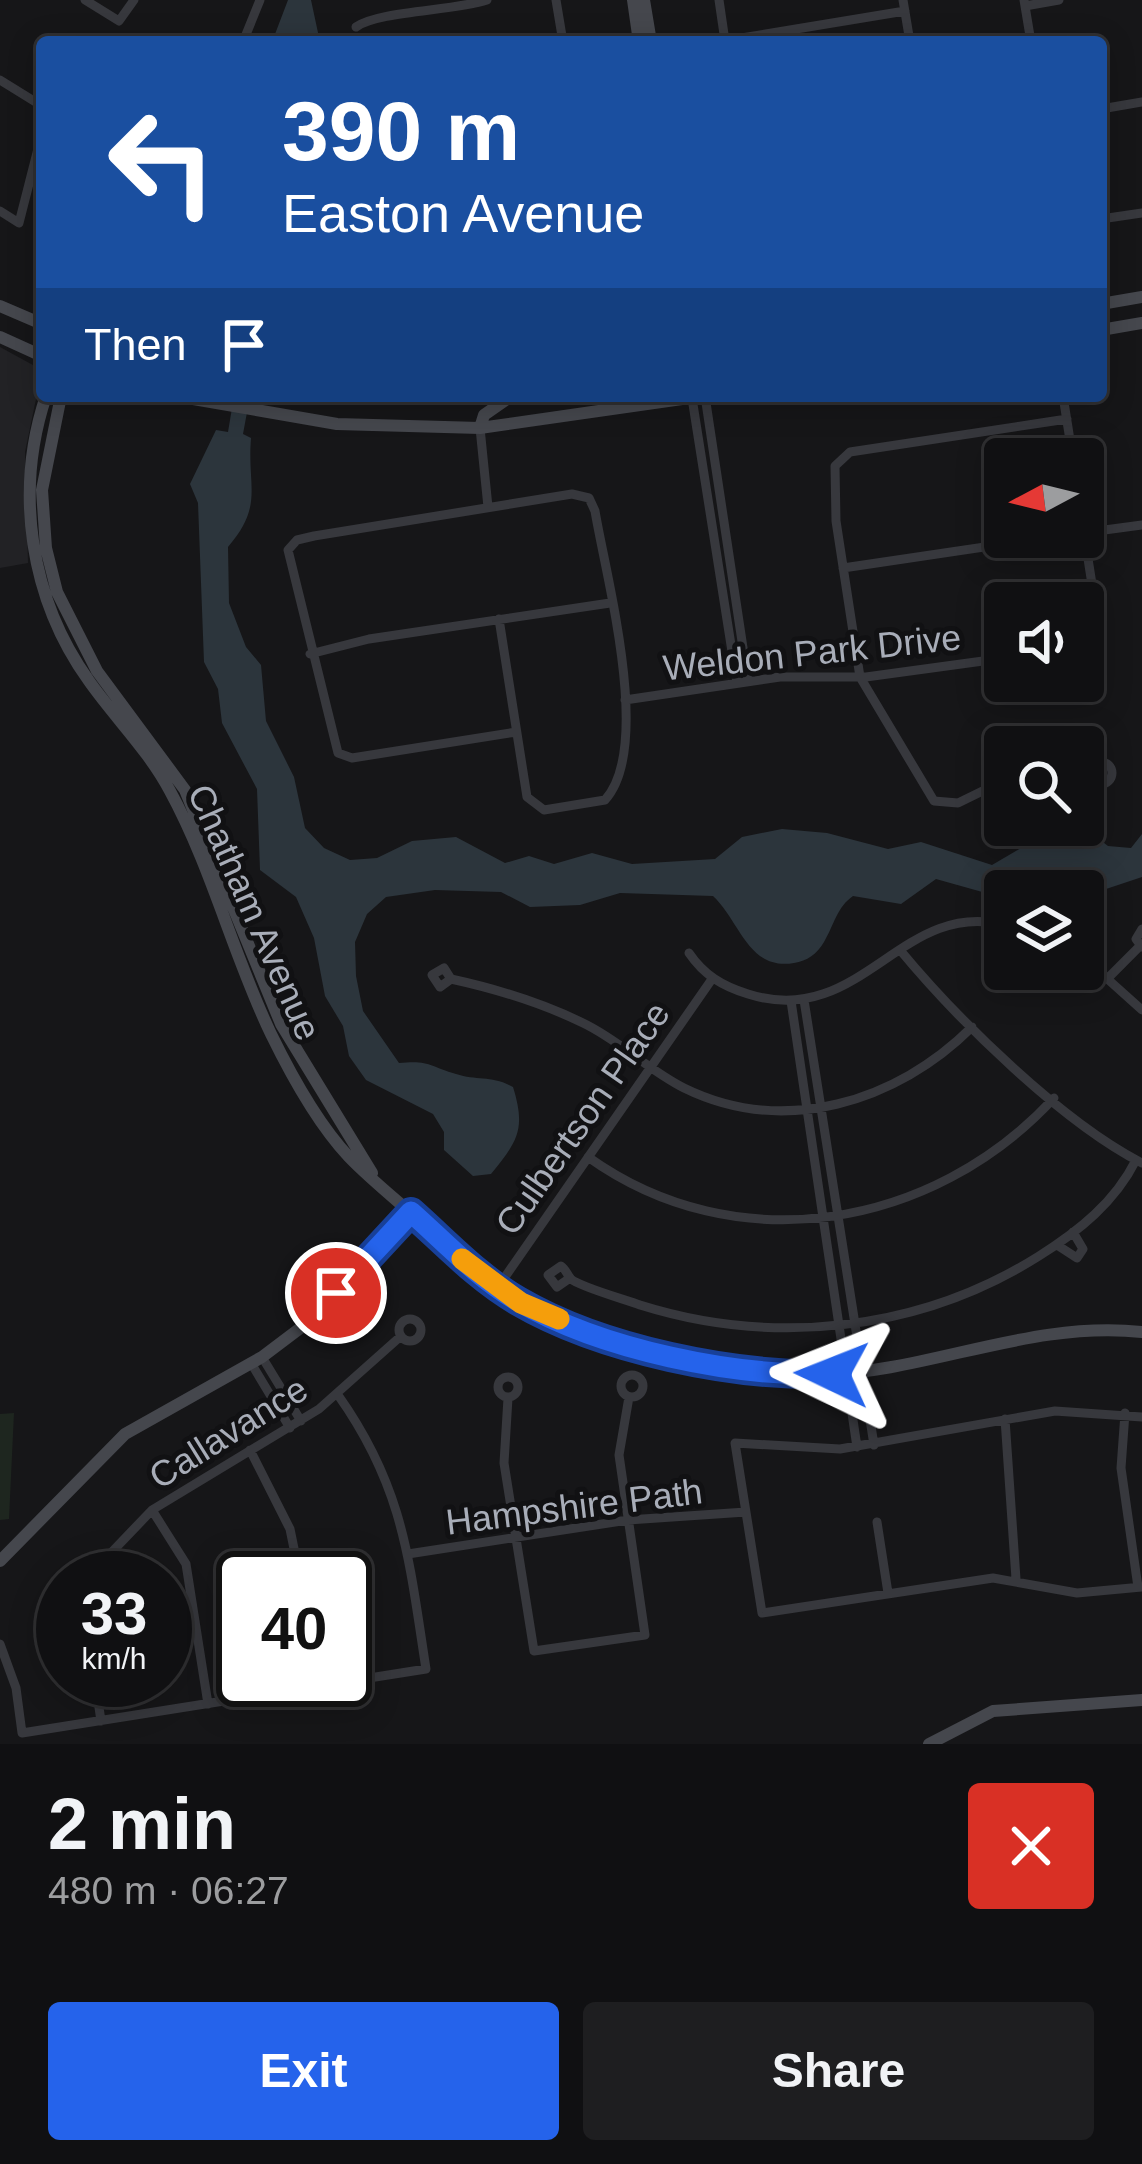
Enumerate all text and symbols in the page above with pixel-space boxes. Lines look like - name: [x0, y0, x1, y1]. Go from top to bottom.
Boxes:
- icon: left: [84, 84, 240, 240]
- text: 390 m: [282, 84, 520, 178]
- text: Easton Avenue: [282, 183, 644, 243]
- icon: arrive: [211, 312, 277, 378]
- text: Then: [84, 319, 187, 370]
- north arrow: [984, 438, 1104, 558]
- map controls: [984, 438, 1104, 990]
- button: sound: [984, 582, 1104, 702]
- street label: Weldon Park Drive: [661, 616, 963, 689]
- button: search: [984, 726, 1104, 846]
- street label: Chatham Avenue: [180, 778, 329, 1046]
- button: layers: [984, 870, 1104, 990]
- street label: Culbertson Place: [487, 994, 678, 1242]
- pin: [285, 1242, 387, 1344]
- icon: arrive: [303, 1260, 369, 1326]
- position arrow: [769, 1311, 895, 1437]
- street label: Callavance: [142, 1368, 315, 1497]
- street label: Hampshire Path: [443, 1470, 705, 1543]
- speed limit sign: 40: [216, 1551, 372, 1707]
- text: 33: [81, 1580, 147, 1647]
- text: km/h: [81, 1642, 147, 1675]
- button: close: [968, 1783, 1094, 1909]
- text: 2 min: [48, 1784, 236, 1864]
- text: 480 m · 06:27: [48, 1869, 289, 1912]
- button: Exit: [48, 2002, 559, 2140]
- button: Share: [583, 2002, 1094, 2140]

